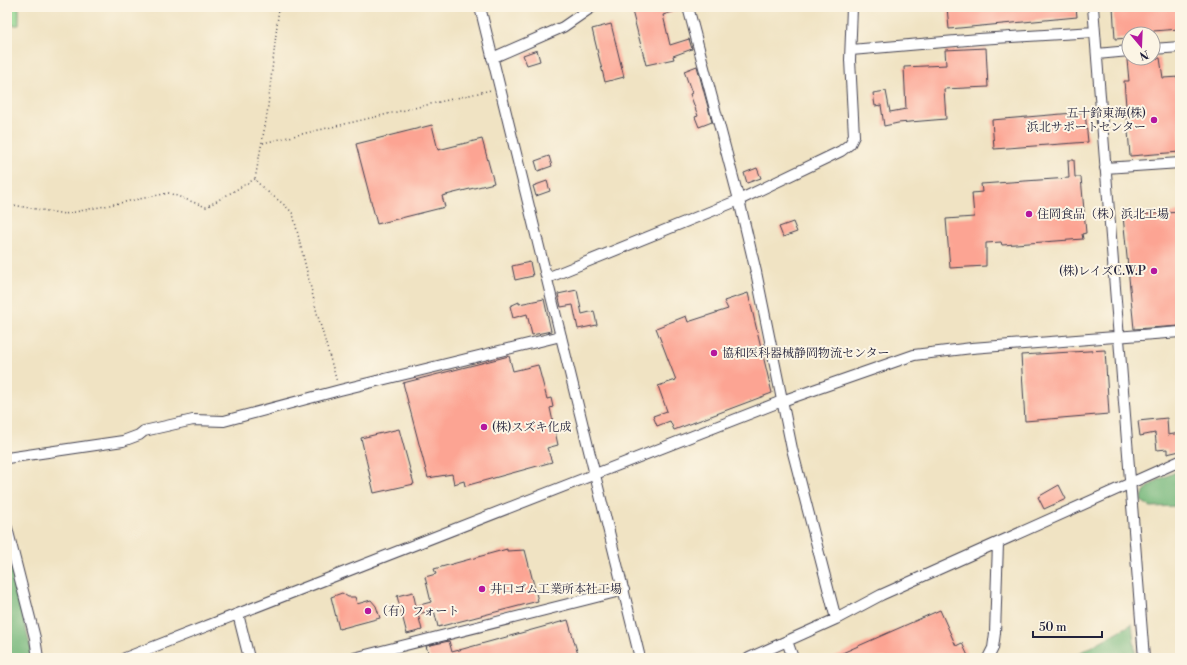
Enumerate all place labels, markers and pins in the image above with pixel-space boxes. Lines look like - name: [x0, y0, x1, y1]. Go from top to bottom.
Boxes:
- place label: 五十鈴東海(株) 浜北サポートセンター: [1027, 106, 1146, 135]
- marker: 五十鈴東海(株) 浜北サポートセンター: [1149, 115, 1159, 125]
- place label: 住岡食品（株）浜北工場: [1037, 207, 1169, 222]
- marker: 住岡食品（株）浜北工場: [1024, 209, 1034, 219]
- place label: (株)レイズC.W.P: [1059, 264, 1146, 279]
- marker: (株)レイズC.W.P: [1149, 266, 1159, 276]
- place label: 協和医科器械静岡物流センター: [722, 346, 890, 361]
- marker: 協和医科器械静岡物流センター: [709, 348, 719, 358]
- place label: (株)スズキ化成: [492, 420, 571, 435]
- marker: (株)スズキ化成: [479, 422, 489, 432]
- place label: 井口ゴム工業所本社工場: [490, 582, 622, 597]
- marker: 井口ゴム工業所本社工場: [477, 584, 487, 594]
- place label: （有）フォート: [376, 604, 459, 619]
- marker: （有）フォート: [363, 606, 373, 616]

